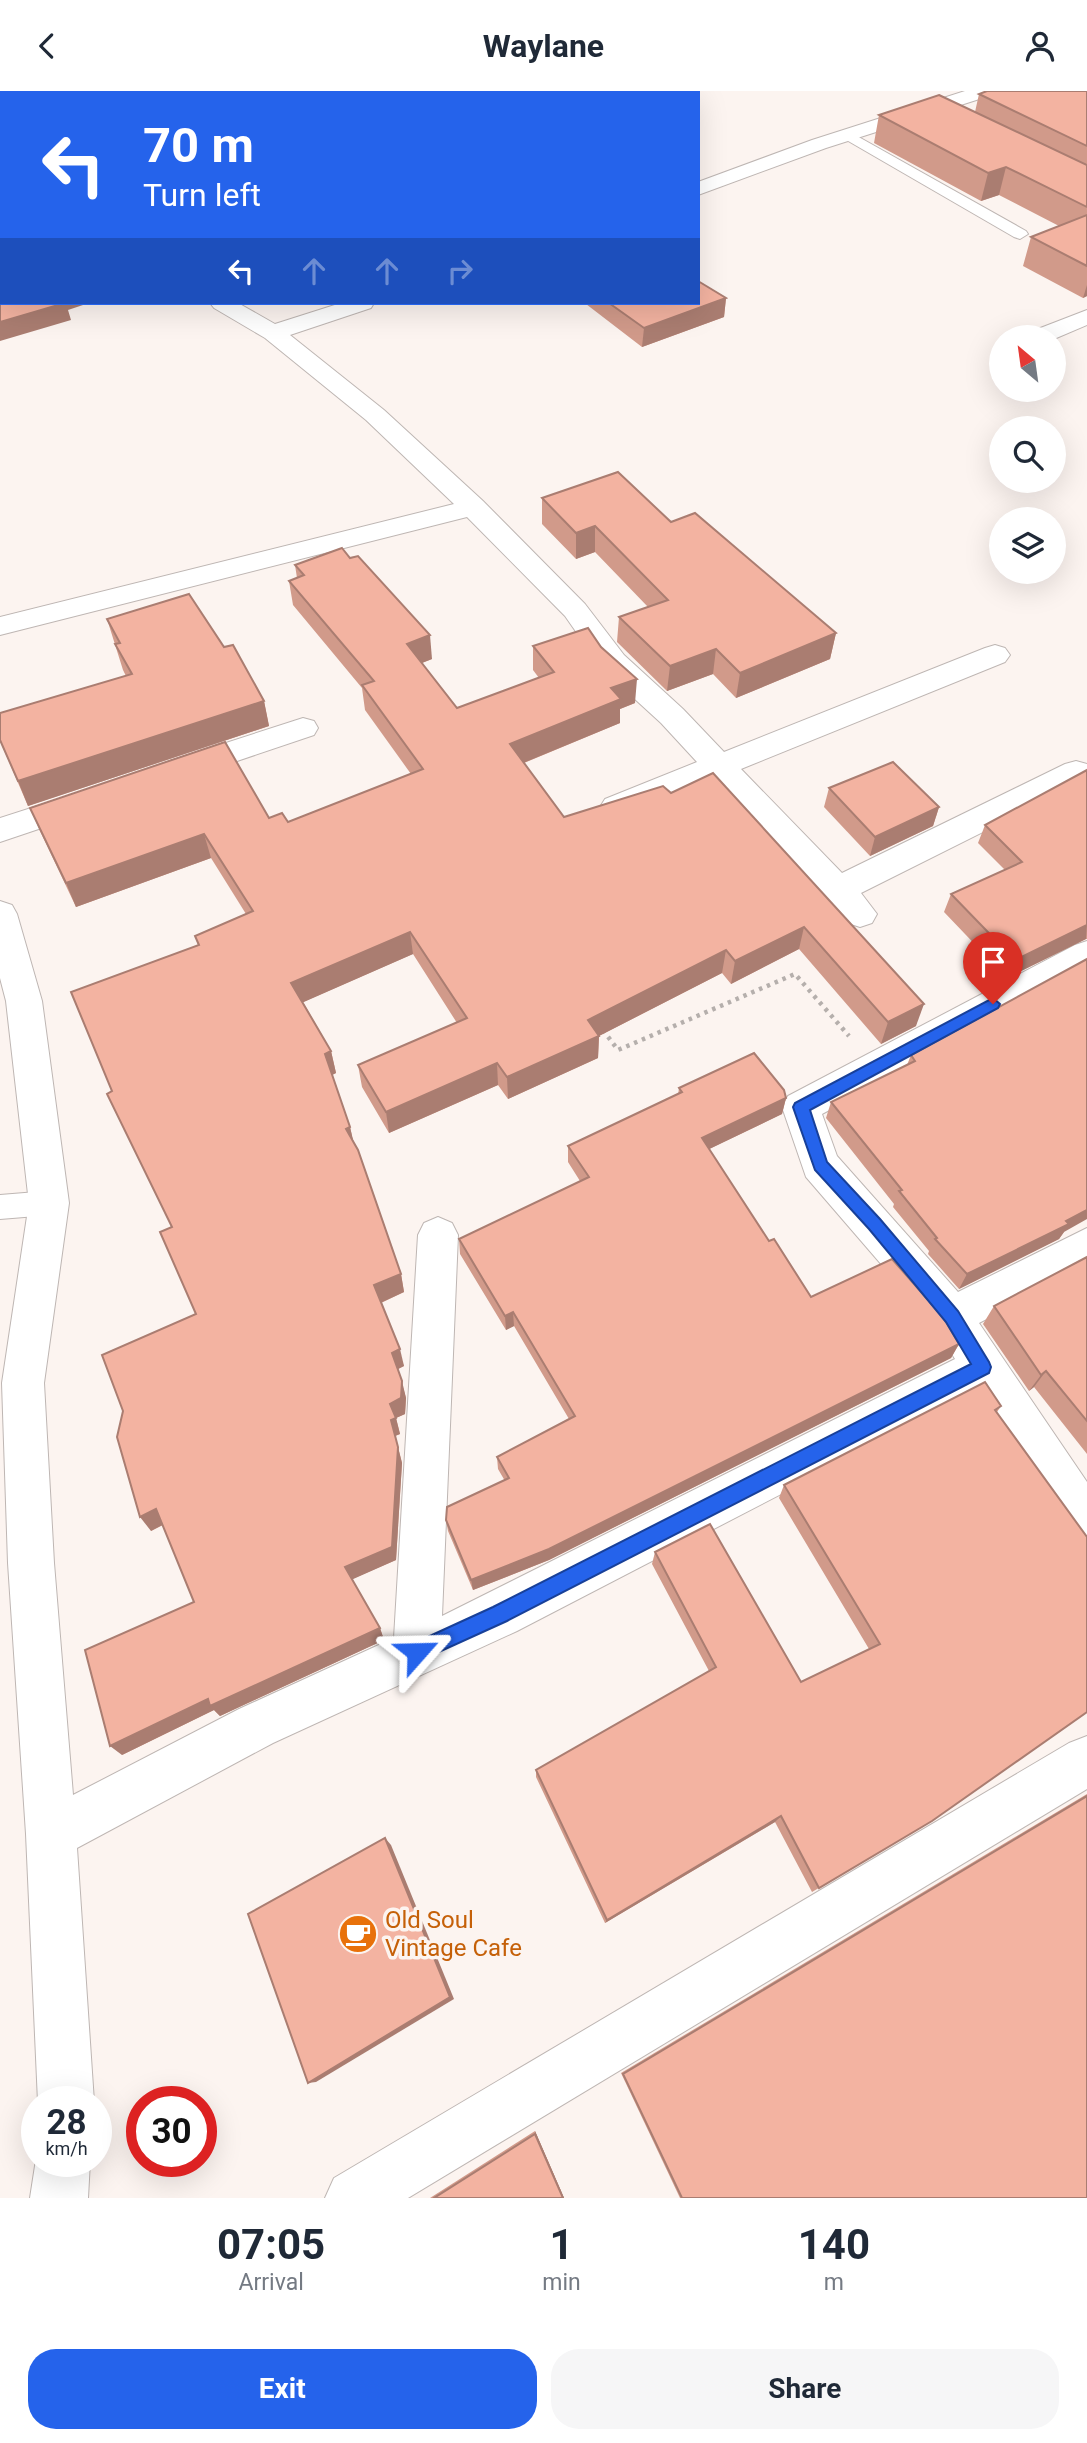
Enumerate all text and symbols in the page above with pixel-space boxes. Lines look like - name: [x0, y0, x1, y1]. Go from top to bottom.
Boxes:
- icon: back: [28, 27, 66, 65]
- text: Waylane: [483, 27, 604, 65]
- icon: person: [1021, 27, 1059, 65]
- text: 70 m: [143, 117, 254, 174]
- icon: left: [28, 119, 119, 210]
- text: Turn left: [143, 176, 261, 214]
- icon: left: [222, 252, 260, 290]
- icon: ahead: [295, 252, 333, 290]
- icon: ahead: [368, 252, 406, 290]
- icon: right: [441, 252, 479, 290]
- north arrow: [989, 325, 1066, 403]
- map controls: [989, 325, 1066, 584]
- button: search: [989, 416, 1066, 493]
- button: layers: [989, 507, 1066, 584]
- pin: [963, 932, 1023, 1004]
- icon: arrive: [974, 943, 1012, 981]
- position arrow: [380, 1615, 454, 1689]
- place label: Old Soul Vintage Cafe: [385, 1906, 522, 1962]
- cafe icon: Old Soul Vintage Cafe: [337, 1913, 379, 1955]
- speed limit sign: 30: [126, 2086, 217, 2177]
- text: 28: [46, 2102, 87, 2143]
- text: km/h: [45, 2138, 88, 2159]
- text: 07:05: [217, 2220, 325, 2269]
- text: 1: [549, 2220, 574, 2269]
- text: 140: [798, 2220, 870, 2269]
- text: Arrival: [238, 2269, 304, 2296]
- text: min: [542, 2269, 581, 2296]
- text: m: [824, 2269, 844, 2296]
- button: Exit: [28, 2349, 537, 2429]
- button: Share: [551, 2349, 1059, 2429]

